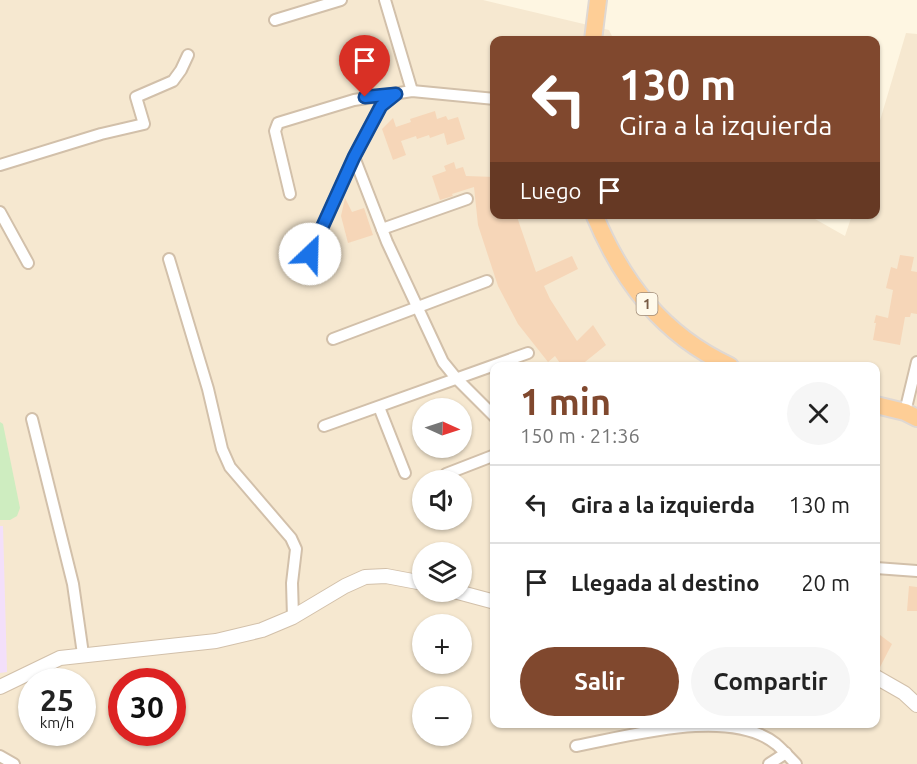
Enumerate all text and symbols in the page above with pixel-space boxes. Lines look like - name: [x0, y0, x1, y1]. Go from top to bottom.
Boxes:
- pin: [339, 35, 390, 97]
- icon: arrive: [348, 44, 381, 77]
- icon: left: [520, 60, 598, 138]
- text: 130 m: [619, 61, 736, 108]
- text: Gira a la izquierda: [619, 110, 832, 140]
- icon: arrive: [593, 174, 626, 207]
- text: Luego: [520, 178, 581, 203]
- position arrow: [278, 222, 342, 286]
- road number: 1: [636, 293, 658, 315]
- text: 1 min: [520, 381, 611, 422]
- button: close: [787, 382, 850, 445]
- north arrow: [412, 398, 472, 458]
- map controls: [412, 398, 472, 746]
- text: 150 m · 21:36: [520, 424, 640, 447]
- button: sound: [412, 470, 472, 530]
- icon: left: [520, 488, 553, 521]
- text: Gira a la izquierda: [571, 492, 755, 517]
- text: 130 m: [789, 492, 850, 517]
- button: layers: [412, 542, 472, 602]
- icon: arrive: [520, 566, 553, 599]
- text: Llegada al destino: [571, 570, 759, 595]
- text: 20 m: [801, 570, 850, 595]
- button: +: [412, 614, 472, 674]
- button: Salir: [520, 647, 679, 716]
- button: Compartir: [691, 647, 850, 716]
- speed limit sign: 30: [108, 668, 186, 746]
- text: 25: [40, 683, 74, 717]
- button: −: [412, 686, 472, 746]
- text: km/h: [40, 714, 74, 731]

